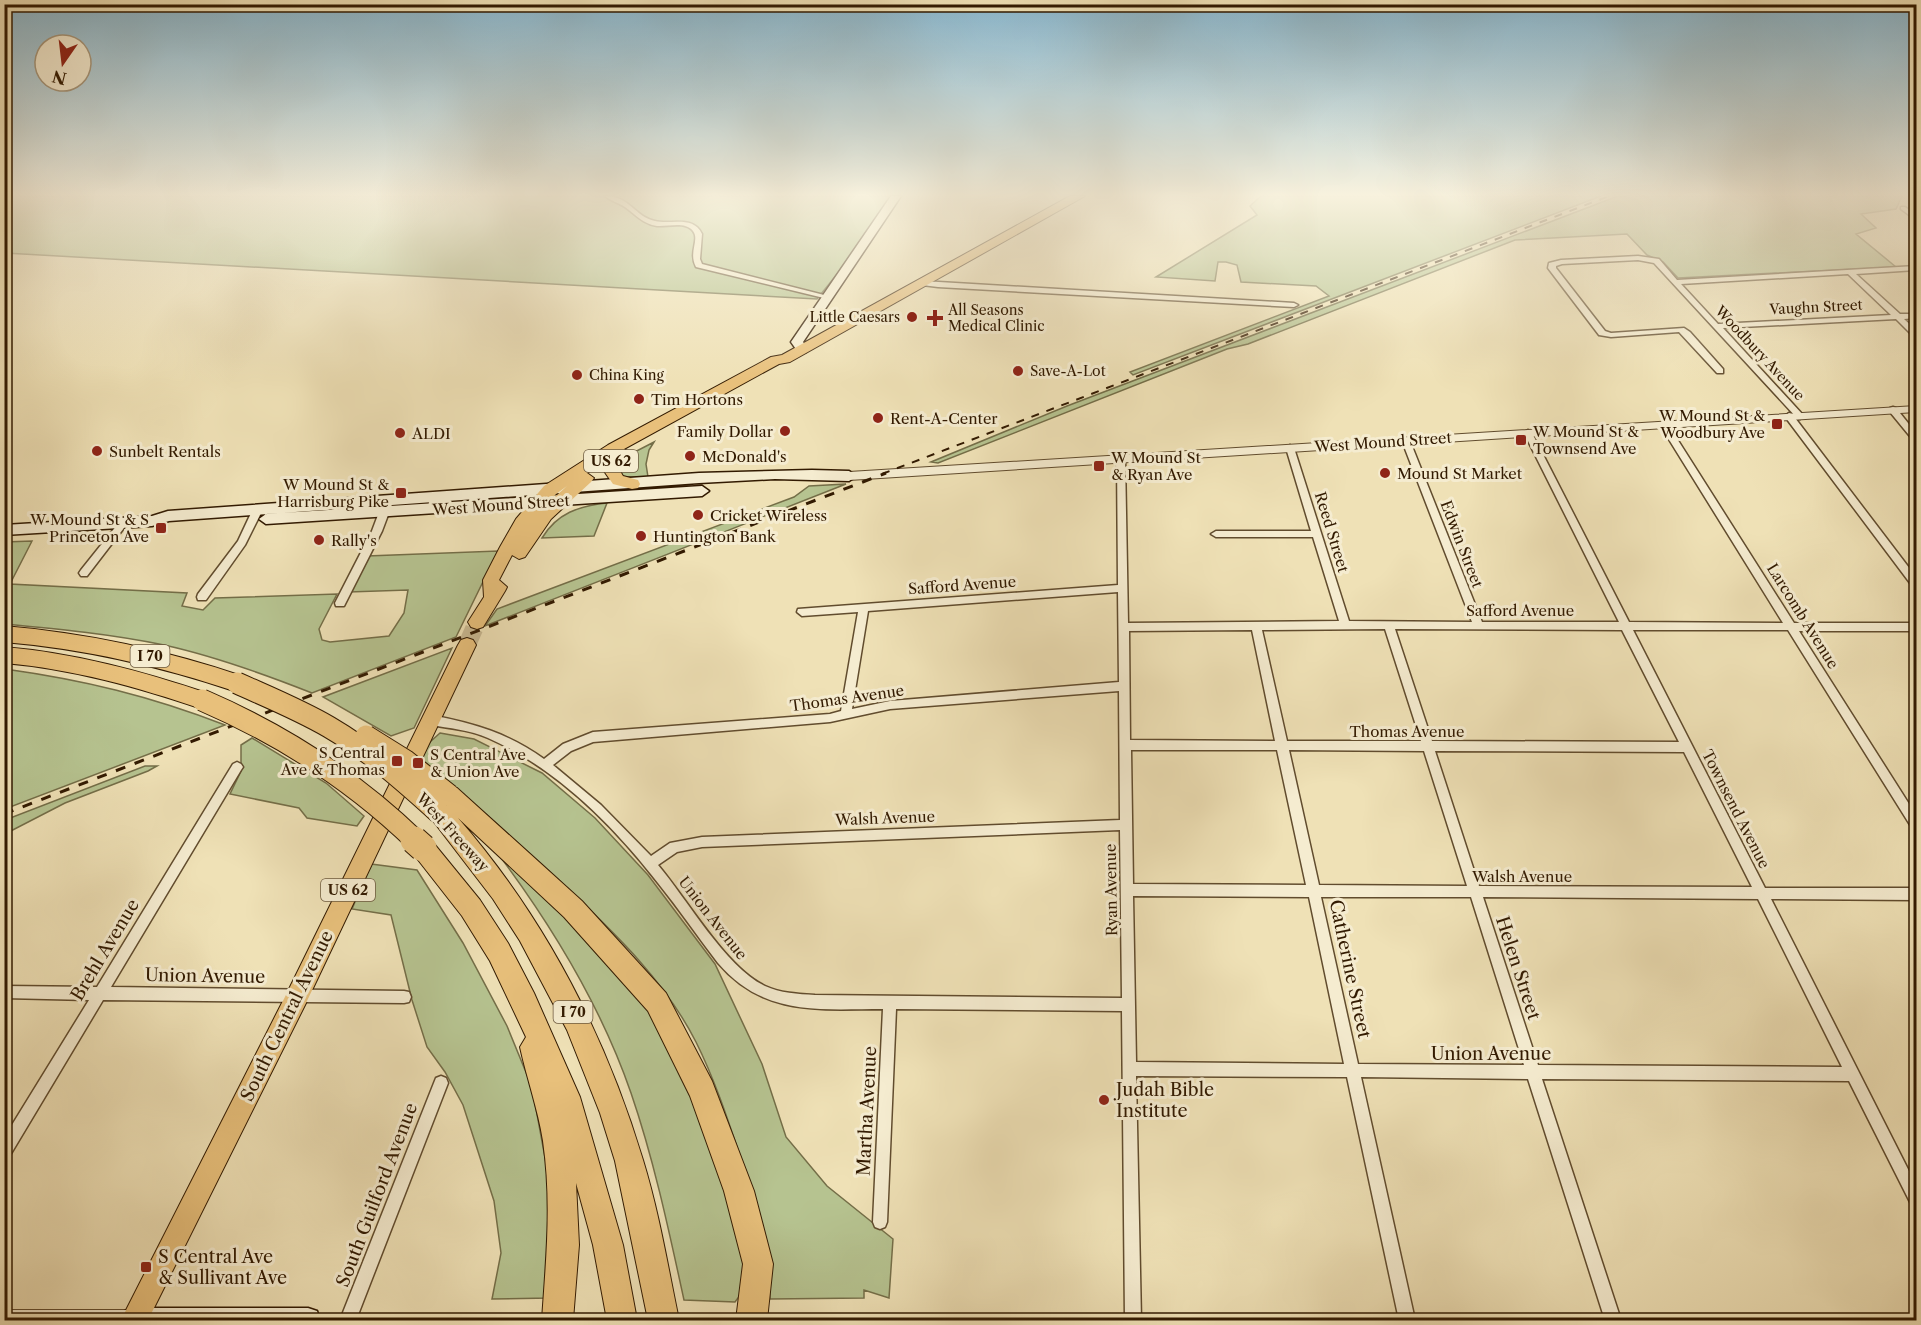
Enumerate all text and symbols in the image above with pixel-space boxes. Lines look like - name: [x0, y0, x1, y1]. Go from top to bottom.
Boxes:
- north arrow: [33, 33, 93, 93]
- text: N: [50, 66, 69, 89]
- street label: Vaughn Street: [1768, 296, 1863, 318]
- place label: All Seasons Medical Clinic: [947, 301, 1045, 335]
- street label: Woodbury Avenue: [1711, 301, 1809, 404]
- place label: Little Caesars: [809, 308, 900, 326]
- marker: All Seasons Medical Clinic: [926, 309, 944, 327]
- marker: Little Caesars: [905, 310, 919, 324]
- place label: Save-A-Lot: [1030, 362, 1106, 380]
- marker: Save-A-Lot: [1011, 364, 1025, 378]
- place label: China King: [589, 366, 664, 384]
- marker: China King: [570, 368, 584, 382]
- place label: Tim Hortons: [651, 390, 743, 409]
- marker: Tim Hortons: [632, 392, 646, 406]
- place label: W Mound St & Woodbury Ave: [1658, 406, 1765, 442]
- place label: Rent-A-Center: [890, 409, 998, 428]
- marker: Rent-A-Center: [871, 411, 885, 425]
- marker: W Mound St & Woodbury Ave: [1770, 417, 1784, 431]
- place label: Family Dollar: [677, 422, 774, 441]
- place label: W Mound St & Townsend Ave: [1532, 422, 1639, 458]
- place label: ALDI: [411, 424, 451, 443]
- marker: Family Dollar: [778, 424, 792, 438]
- marker: ALDI: [393, 426, 407, 440]
- street label: West Mound Street: [1313, 428, 1453, 456]
- marker: W Mound St & Townsend Ave: [1514, 433, 1528, 447]
- place label: Sunbelt Rentals: [109, 442, 221, 461]
- marker: Sunbelt Rentals: [90, 444, 104, 458]
- place label: McDonald's: [702, 447, 787, 466]
- place label: W Mound St & Ryan Ave: [1110, 448, 1202, 484]
- marker: McDonald's: [683, 449, 697, 463]
- road number: US 62: [584, 450, 638, 472]
- marker: W Mound St & Ryan Ave: [1092, 459, 1106, 473]
- place label: Mound St Market: [1397, 464, 1523, 483]
- marker: Mound St Market: [1378, 466, 1392, 480]
- place label: W Mound St & Harrisburg Pike: [277, 475, 389, 511]
- marker: W Mound St & Harrisburg Pike: [394, 486, 408, 500]
- street label: Reed Street: [1311, 489, 1353, 575]
- street label: West Mound Street: [431, 491, 571, 519]
- street label: Edwin Street: [1437, 498, 1488, 591]
- place label: Cricket Wireless: [710, 506, 827, 525]
- marker: Cricket Wireless: [691, 508, 705, 522]
- place label: W Mound St & S Princeton Ave: [29, 510, 149, 546]
- marker: W Mound St & S Princeton Ave: [154, 521, 168, 535]
- place label: Huntington Bank: [653, 527, 777, 546]
- marker: Huntington Bank: [634, 529, 648, 543]
- place label: Rally's: [331, 531, 377, 550]
- marker: Rally's: [312, 533, 326, 547]
- street label: Larcomb Avenue: [1763, 560, 1843, 672]
- street label: Safford Avenue: [907, 572, 1017, 598]
- street label: Safford Avenue: [1466, 601, 1574, 620]
- road number: I 70: [130, 645, 170, 667]
- street label: Thomas Avenue: [789, 681, 905, 715]
- street label: Thomas Avenue: [1350, 722, 1464, 741]
- place label: S Central Ave & Thomas: [280, 743, 386, 779]
- place label: S Central Ave & Union Ave: [430, 745, 526, 781]
- street label: Townsend Avenue: [1698, 747, 1774, 871]
- marker: S Central Ave & Thomas: [390, 754, 404, 768]
- marker: S Central Ave & Union Ave: [411, 756, 425, 770]
- street label: West Freeway: [412, 788, 494, 876]
- street label: Walsh Avenue: [834, 807, 935, 829]
- street label: Ryan Avenue: [1101, 844, 1121, 936]
- street label: Walsh Avenue: [1471, 867, 1572, 886]
- street label: Union Avenue: [675, 873, 751, 963]
- road number: US 62: [321, 879, 375, 901]
- street label: Brehl Avenue: [66, 895, 144, 1005]
- street label: Catherine Street: [1325, 898, 1376, 1041]
- street label: Helen Street: [1491, 913, 1545, 1023]
- street label: South Central Avenue: [236, 927, 338, 1105]
- street label: Union Avenue: [145, 964, 265, 988]
- road number: I 70: [554, 1001, 592, 1023]
- street label: Union Avenue: [1431, 1043, 1551, 1065]
- street label: Martha Avenue: [853, 1045, 881, 1177]
- place label: Judah Bible Institute: [1113, 1079, 1214, 1122]
- marker: Judah Bible Institute: [1097, 1093, 1111, 1107]
- street label: South Guilford Avenue: [332, 1100, 422, 1290]
- place label: S Central Ave & Sullivant Ave: [158, 1246, 287, 1289]
- marker: S Central Ave & Sullivant Ave: [139, 1260, 153, 1274]

